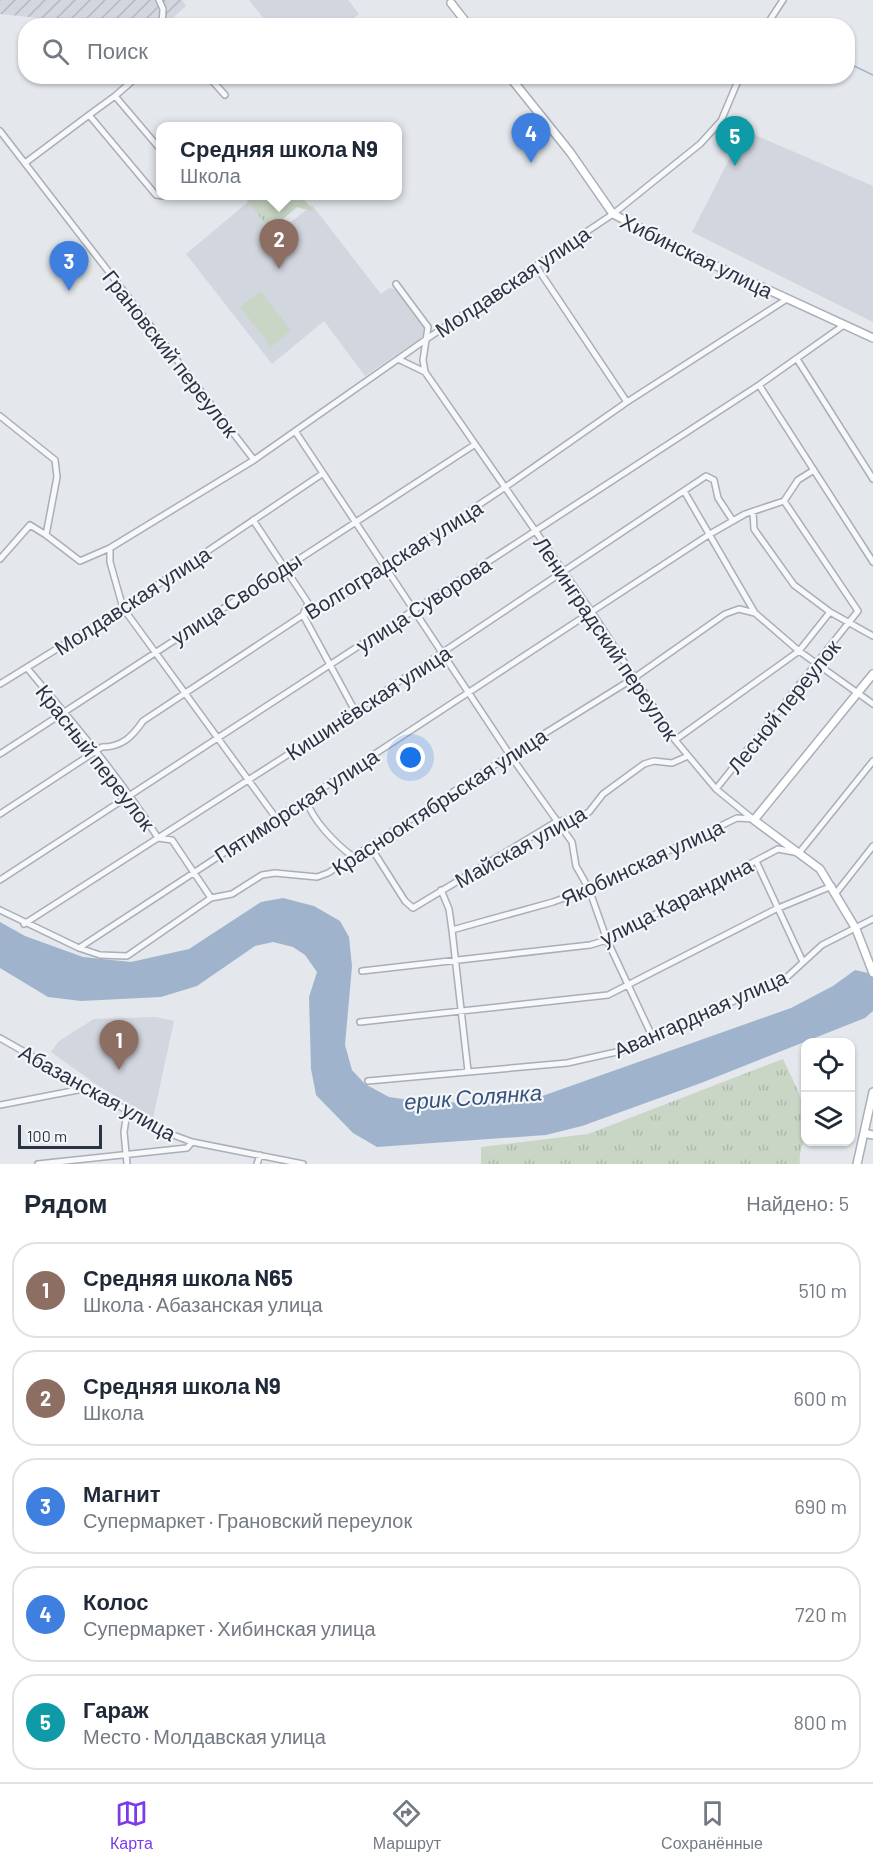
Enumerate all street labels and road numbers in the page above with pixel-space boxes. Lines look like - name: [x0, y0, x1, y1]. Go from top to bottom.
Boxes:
- street label: Хибинская улица: [617, 207, 777, 303]
- street label: Молдавская улица: [430, 220, 594, 342]
- street label: Грановский переулок: [98, 265, 244, 442]
- street label: Волгоградская улица: [300, 494, 487, 624]
- street label: Ленинградский переулок: [529, 531, 685, 745]
- street label: Молдавская улица: [49, 540, 215, 660]
- street label: улица Свободы: [166, 547, 306, 649]
- street label: улица Суворова: [351, 551, 496, 657]
- street label: Лесной переулок: [721, 633, 845, 778]
- street label: Кишинёвская улица: [281, 639, 456, 765]
- street label: Красный переулок: [31, 679, 161, 836]
- street label: Краснооктябрьская улица: [327, 722, 551, 880]
- street label: Пятиморская улица: [209, 742, 383, 867]
- street label: Майская улица: [450, 799, 590, 892]
- street label: Якобинская улица: [557, 813, 728, 911]
- street label: улица Карандина: [595, 852, 757, 950]
- street label: Авангардная улица: [609, 963, 791, 1062]
- street label: Абазанская улица: [15, 1039, 181, 1146]

